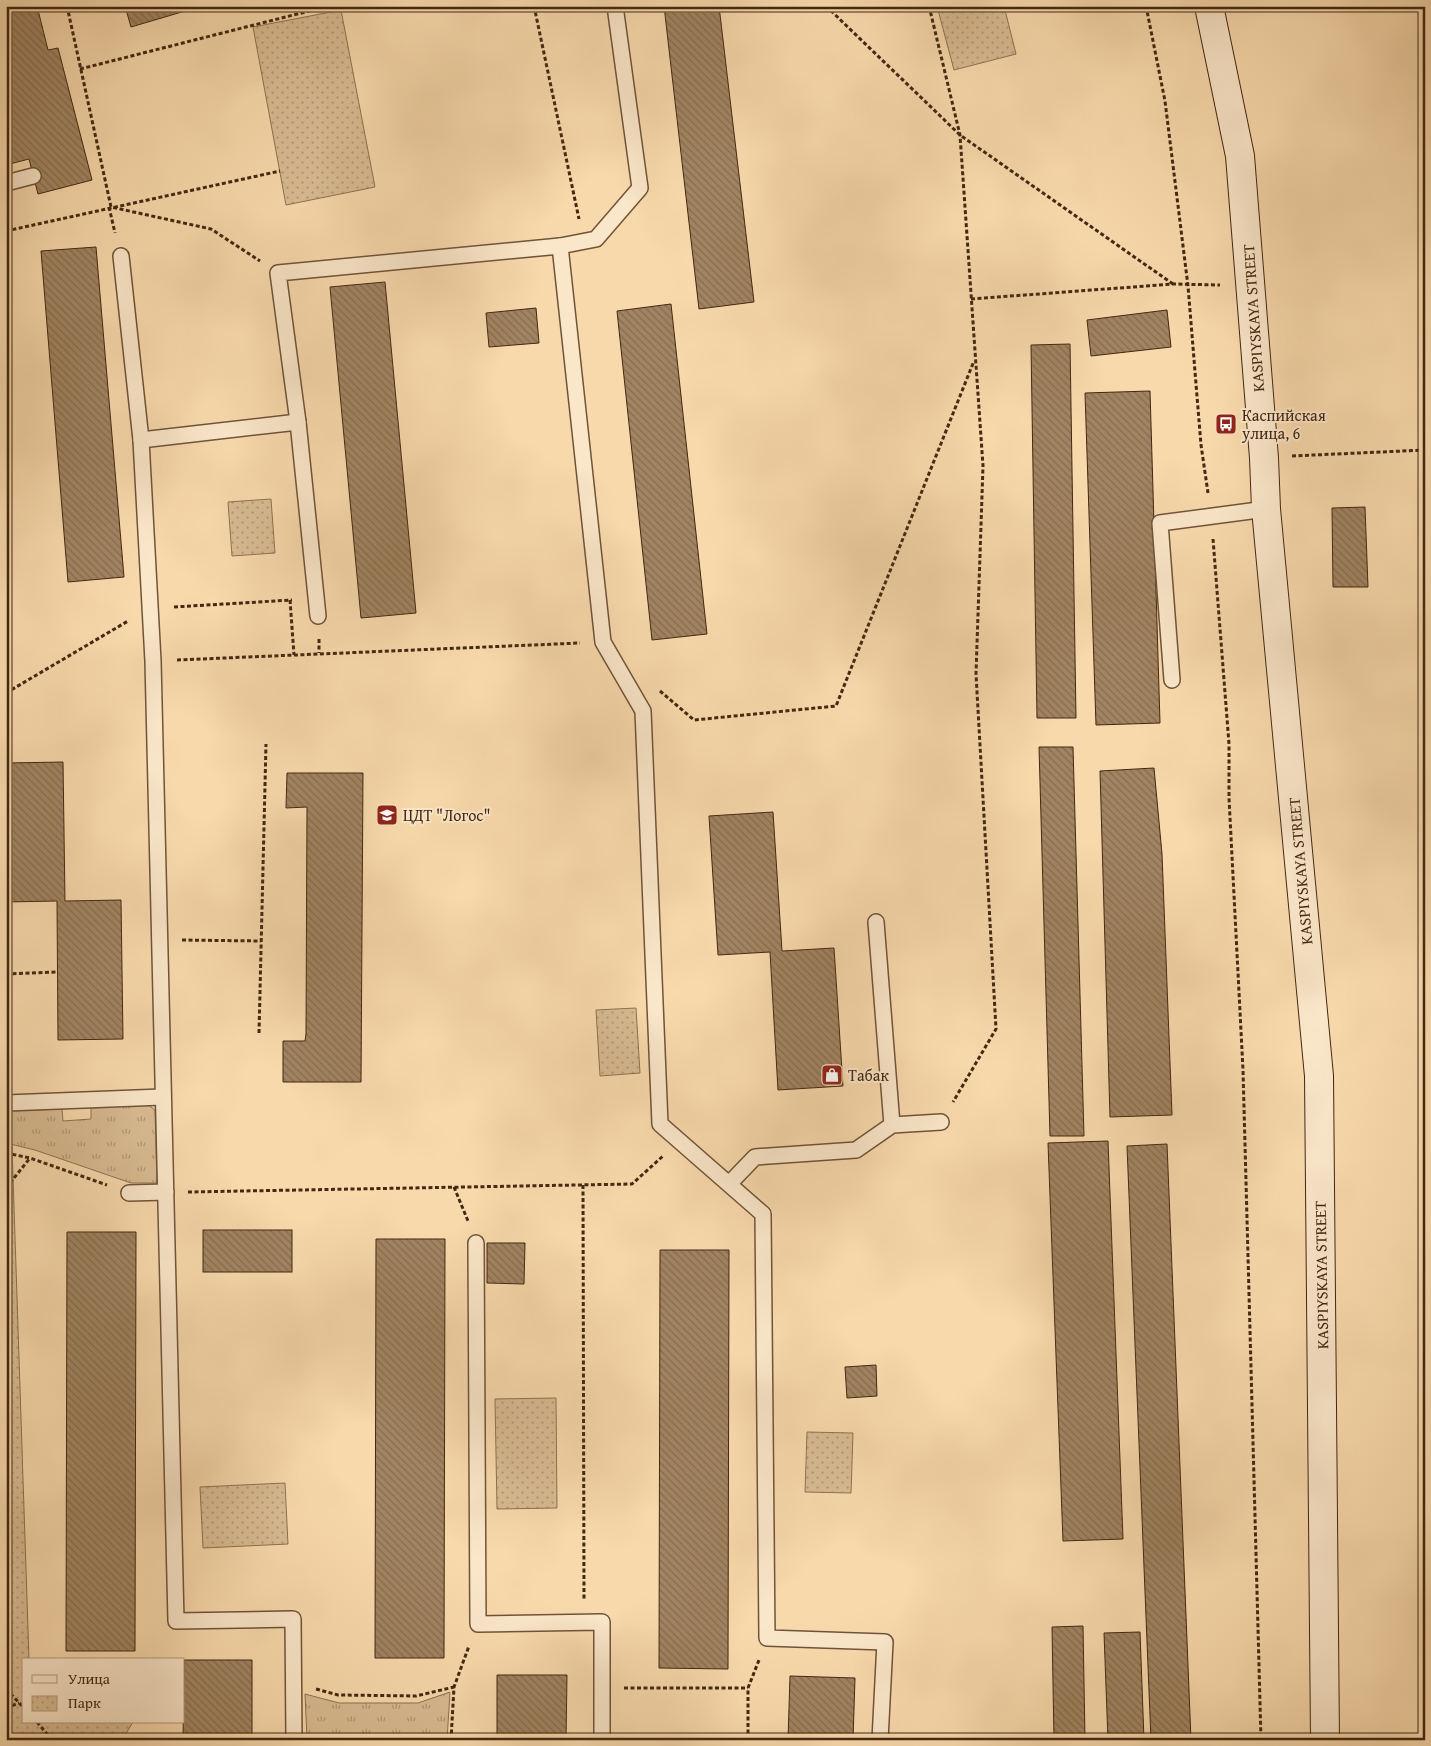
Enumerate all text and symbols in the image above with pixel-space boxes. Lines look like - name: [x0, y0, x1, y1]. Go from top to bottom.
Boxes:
- street label: KASPIYSKAYA STREET: [1236, 243, 1270, 393]
- place label: Каспийская улица, 6: [1241, 403, 1326, 445]
- bus stop icon: Каспийская улица, 6: [1214, 412, 1238, 436]
- street label: KASPIYSKAYA STREET: [1282, 796, 1318, 946]
- school or university icon: ЦДТ "Логос": [375, 803, 399, 827]
- place label: ЦДТ "Логос": [403, 803, 490, 827]
- shop icon: Табак: [820, 1063, 844, 1087]
- place label: Табак: [848, 1063, 889, 1087]
- street label: KASPIYSKAYA STREET: [1308, 1201, 1334, 1349]
- legend: [22, 1658, 185, 1724]
- text: Улица: [68, 1668, 111, 1689]
- text: Парк: [68, 1692, 101, 1713]

